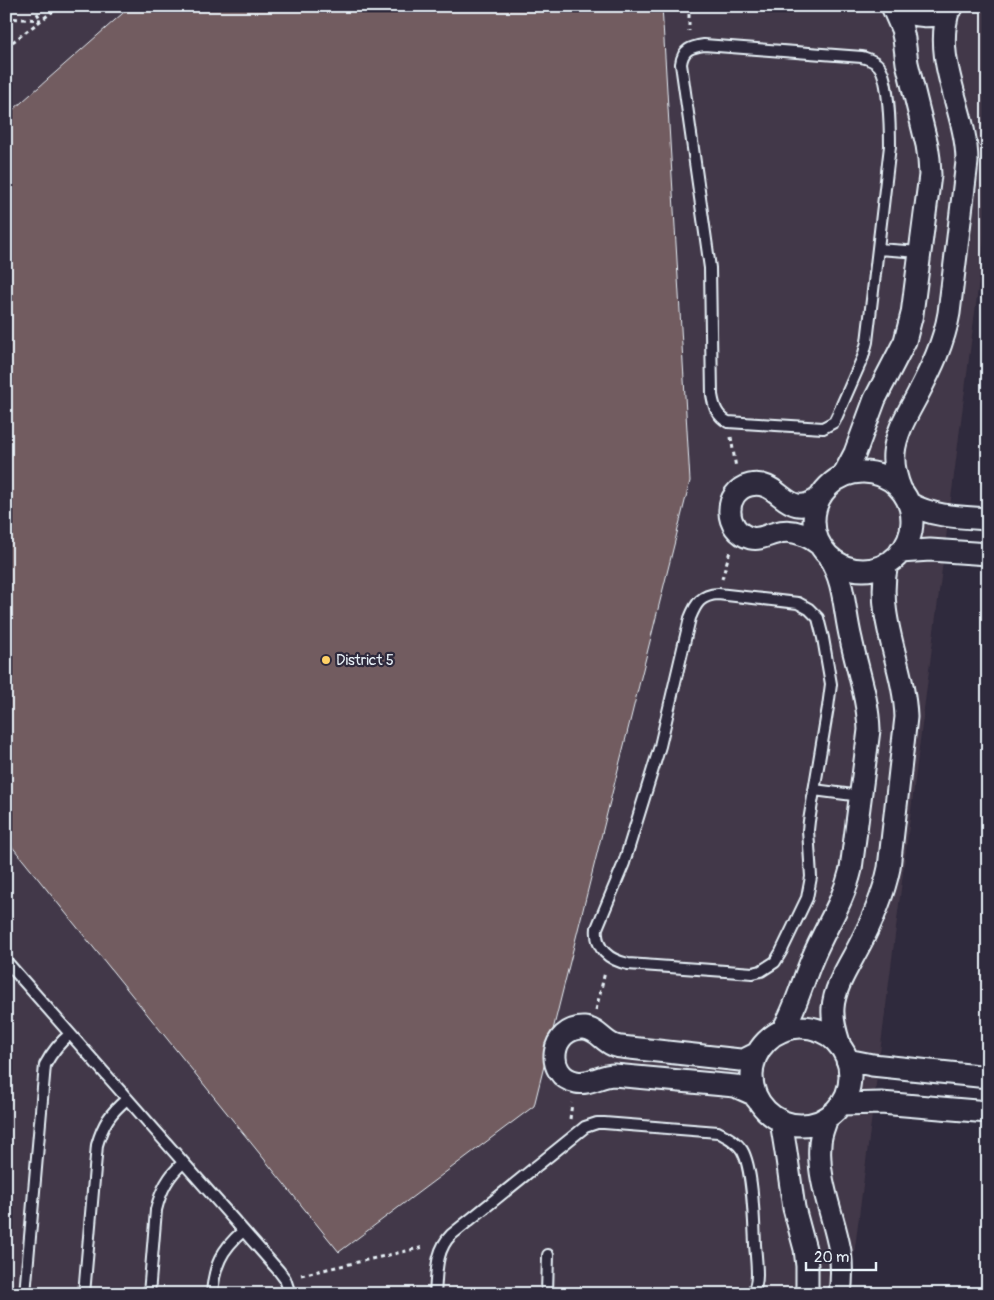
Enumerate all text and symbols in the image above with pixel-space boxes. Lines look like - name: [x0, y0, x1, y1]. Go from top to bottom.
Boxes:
- place label: District 5: [336, 651, 394, 670]
- marker: District 5: [320, 654, 332, 666]
- scale bar: [806, 1240, 876, 1272]
- text: 20 m: [814, 1248, 849, 1267]

